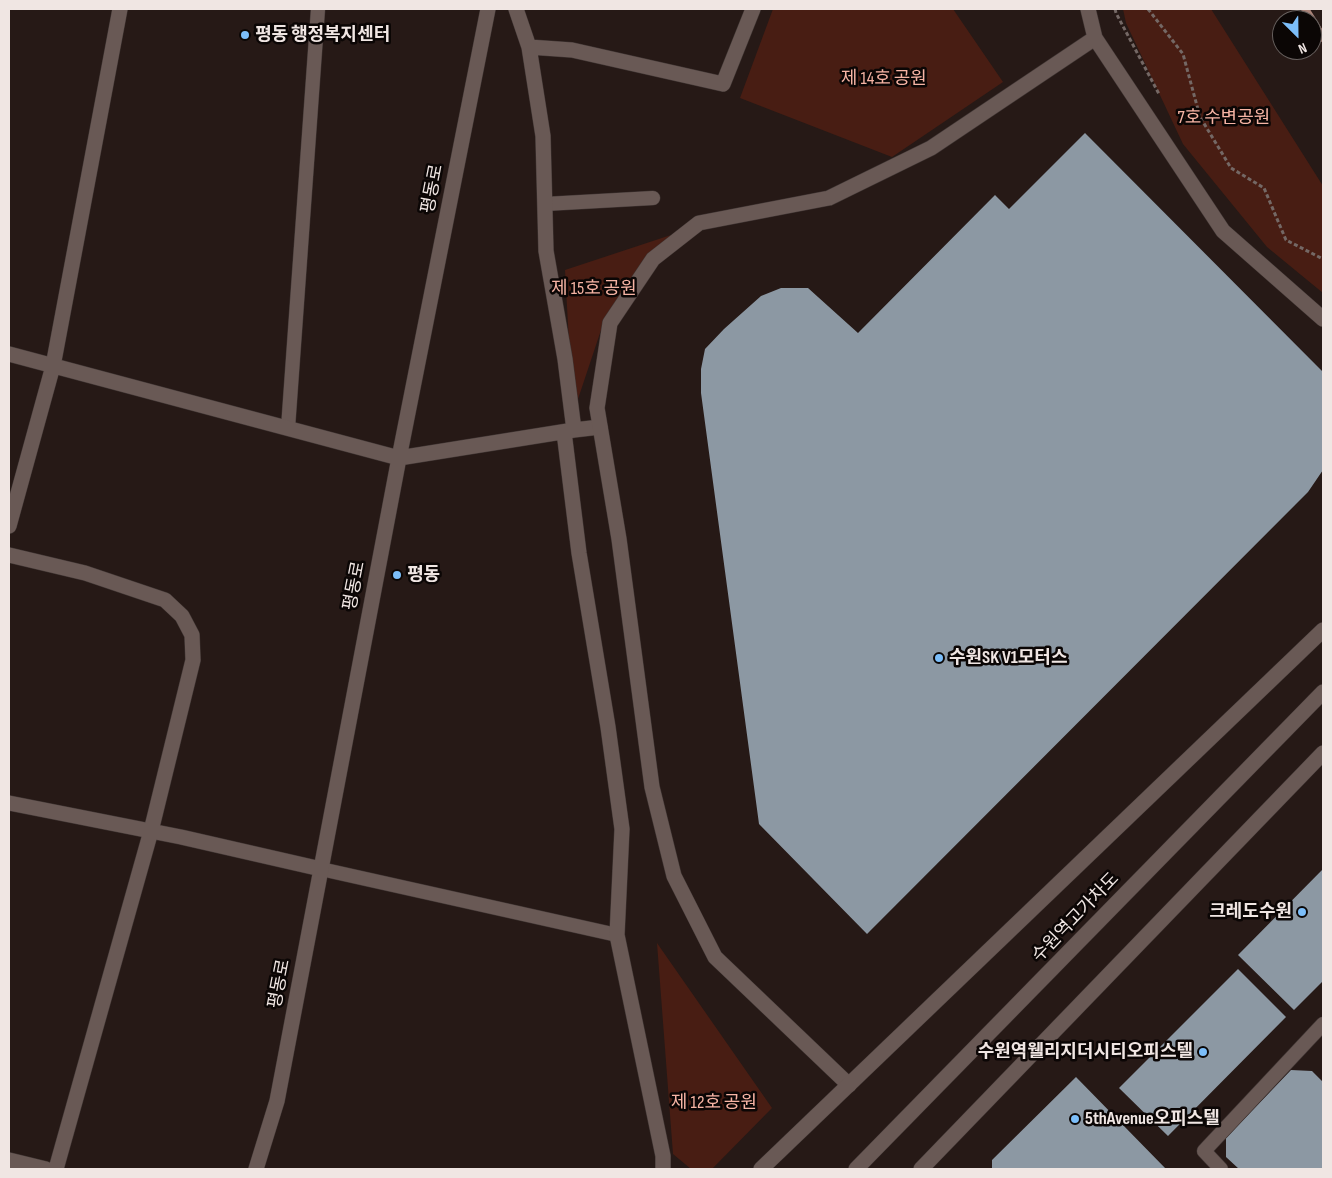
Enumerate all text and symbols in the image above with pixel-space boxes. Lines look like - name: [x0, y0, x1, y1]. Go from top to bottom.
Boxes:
- north arrow: [1272, 10, 1322, 60]
- place label: 평동 행정복지센터: [255, 24, 390, 46]
- marker: 평동 행정복지센터: [239, 29, 251, 41]
- text: N: [1296, 39, 1309, 58]
- park label: 제 14호 공원: [841, 68, 927, 90]
- park label: 7호 수변공원: [1178, 107, 1270, 129]
- street label: 평동로: [418, 163, 448, 215]
- park label: 제 15호 공원: [551, 278, 637, 300]
- street label: 평동로: [340, 560, 370, 612]
- place label: 평동: [407, 564, 440, 586]
- marker: 평동: [391, 569, 403, 581]
- place label: 수원SK V1모터스: [949, 647, 1067, 669]
- marker: 수원SK V1모터스: [933, 652, 945, 664]
- street label: 수원역고가차도: [1028, 869, 1124, 967]
- place label: 크레도수원: [1209, 901, 1292, 923]
- marker: 크레도수원: [1296, 906, 1308, 918]
- street label: 평동로: [265, 958, 295, 1010]
- place label: 수원역웰리지더시티오피스텔: [978, 1041, 1193, 1063]
- marker: 수원역웰리지더시티오피스텔: [1197, 1046, 1209, 1058]
- park label: 제 12호 공원: [671, 1092, 757, 1114]
- place label: 5thAvenue오피스텔: [1085, 1108, 1220, 1130]
- marker: 5thAvenue오피스텔: [1069, 1113, 1081, 1125]

